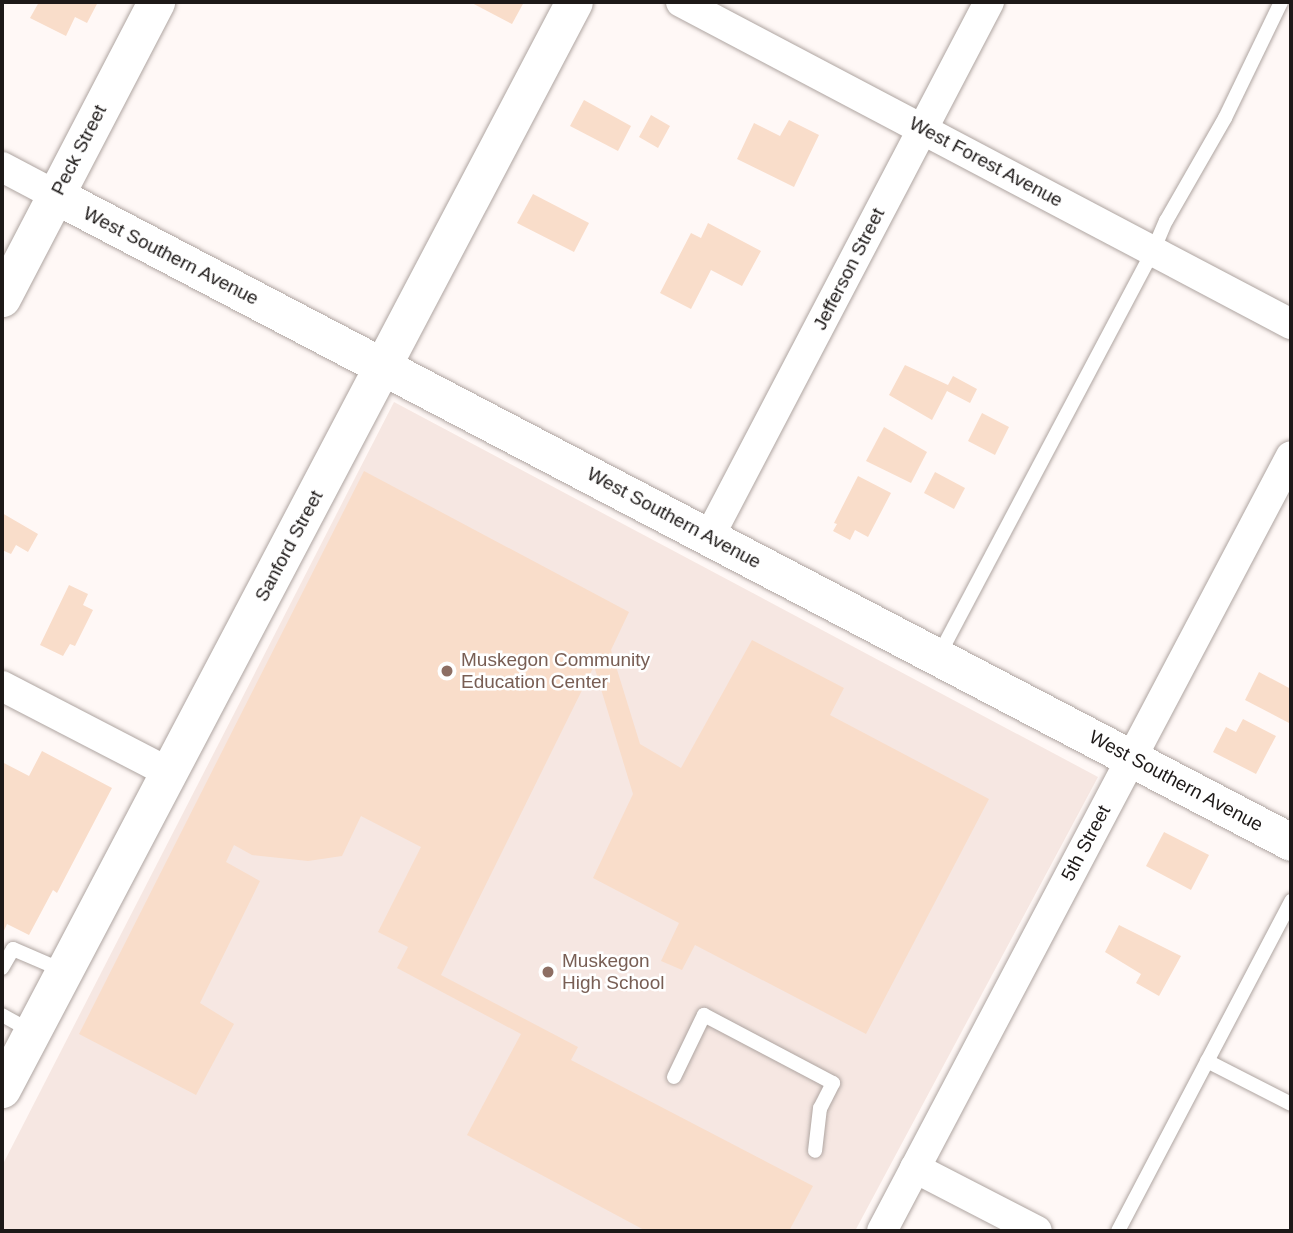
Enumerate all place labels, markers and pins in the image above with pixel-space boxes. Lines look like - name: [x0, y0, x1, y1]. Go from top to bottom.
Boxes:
- place label: Muskegon Community Education Center: [461, 649, 650, 693]
- marker: Muskegon Community Education Center: [439, 663, 455, 679]
- place label: Muskegon High School: [562, 950, 664, 994]
- marker: Muskegon High School: [540, 964, 556, 980]

